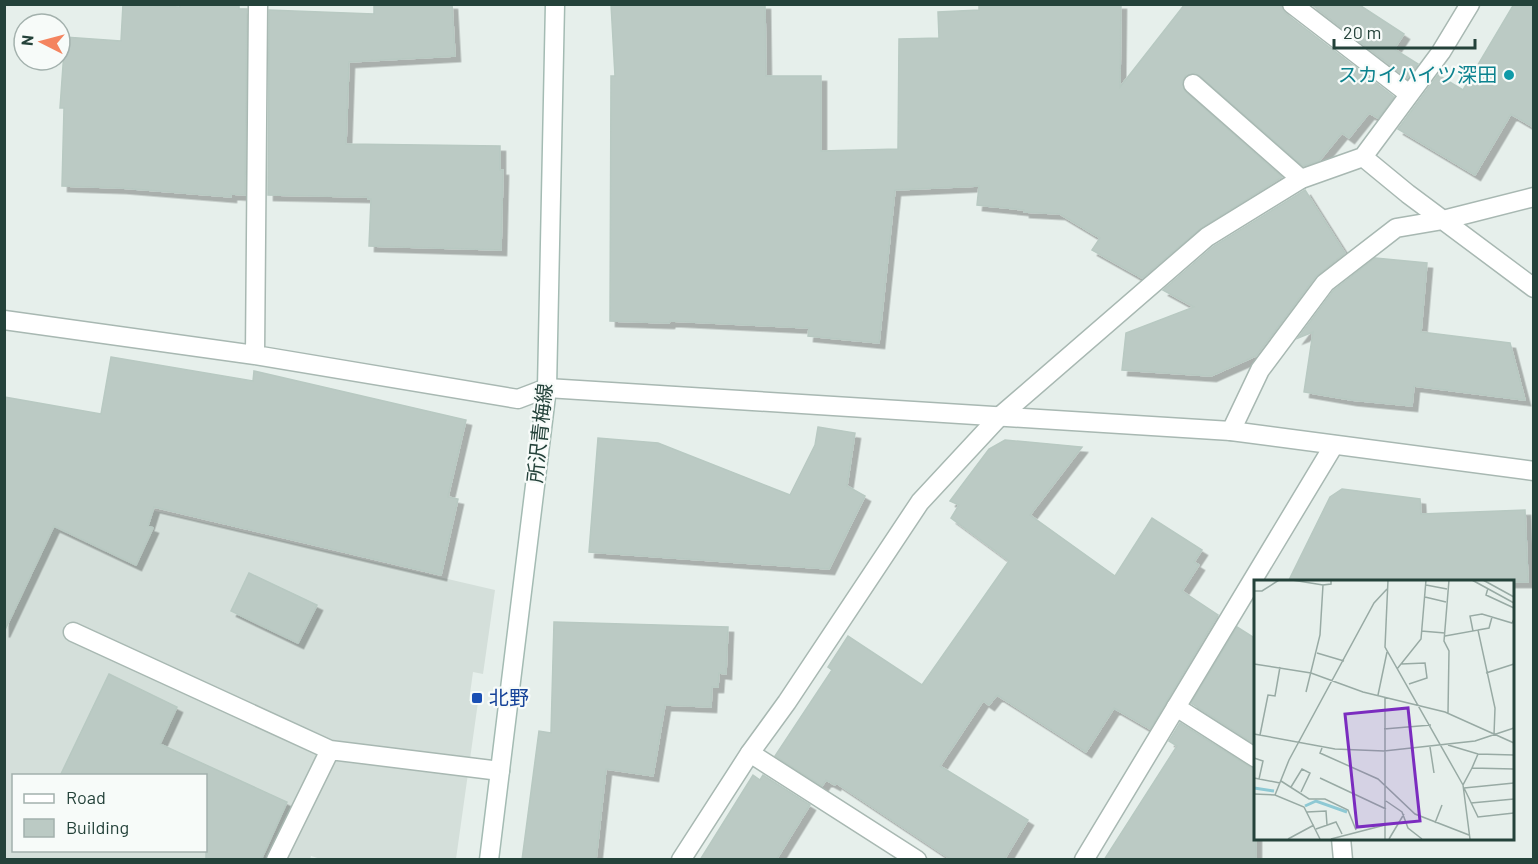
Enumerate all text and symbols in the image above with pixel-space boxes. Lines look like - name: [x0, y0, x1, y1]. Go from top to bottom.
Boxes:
- north arrow: [12, 12, 72, 72]
- scale bar: [1334, 12, 1475, 50]
- text: 20 m: [1343, 21, 1381, 43]
- text: N: [17, 34, 37, 47]
- place label: スカイハイツ深田: [1338, 62, 1497, 86]
- marker: スカイハイツ深田: [1502, 68, 1516, 82]
- street label: 所沢青梅線: [522, 382, 556, 484]
- inset map: [1254, 580, 1514, 840]
- place label: 北野: [489, 685, 529, 709]
- marker: 北野: [470, 691, 484, 705]
- legend: [12, 774, 207, 852]
- text: Road: [66, 786, 106, 808]
- text: Building: [66, 816, 129, 838]

